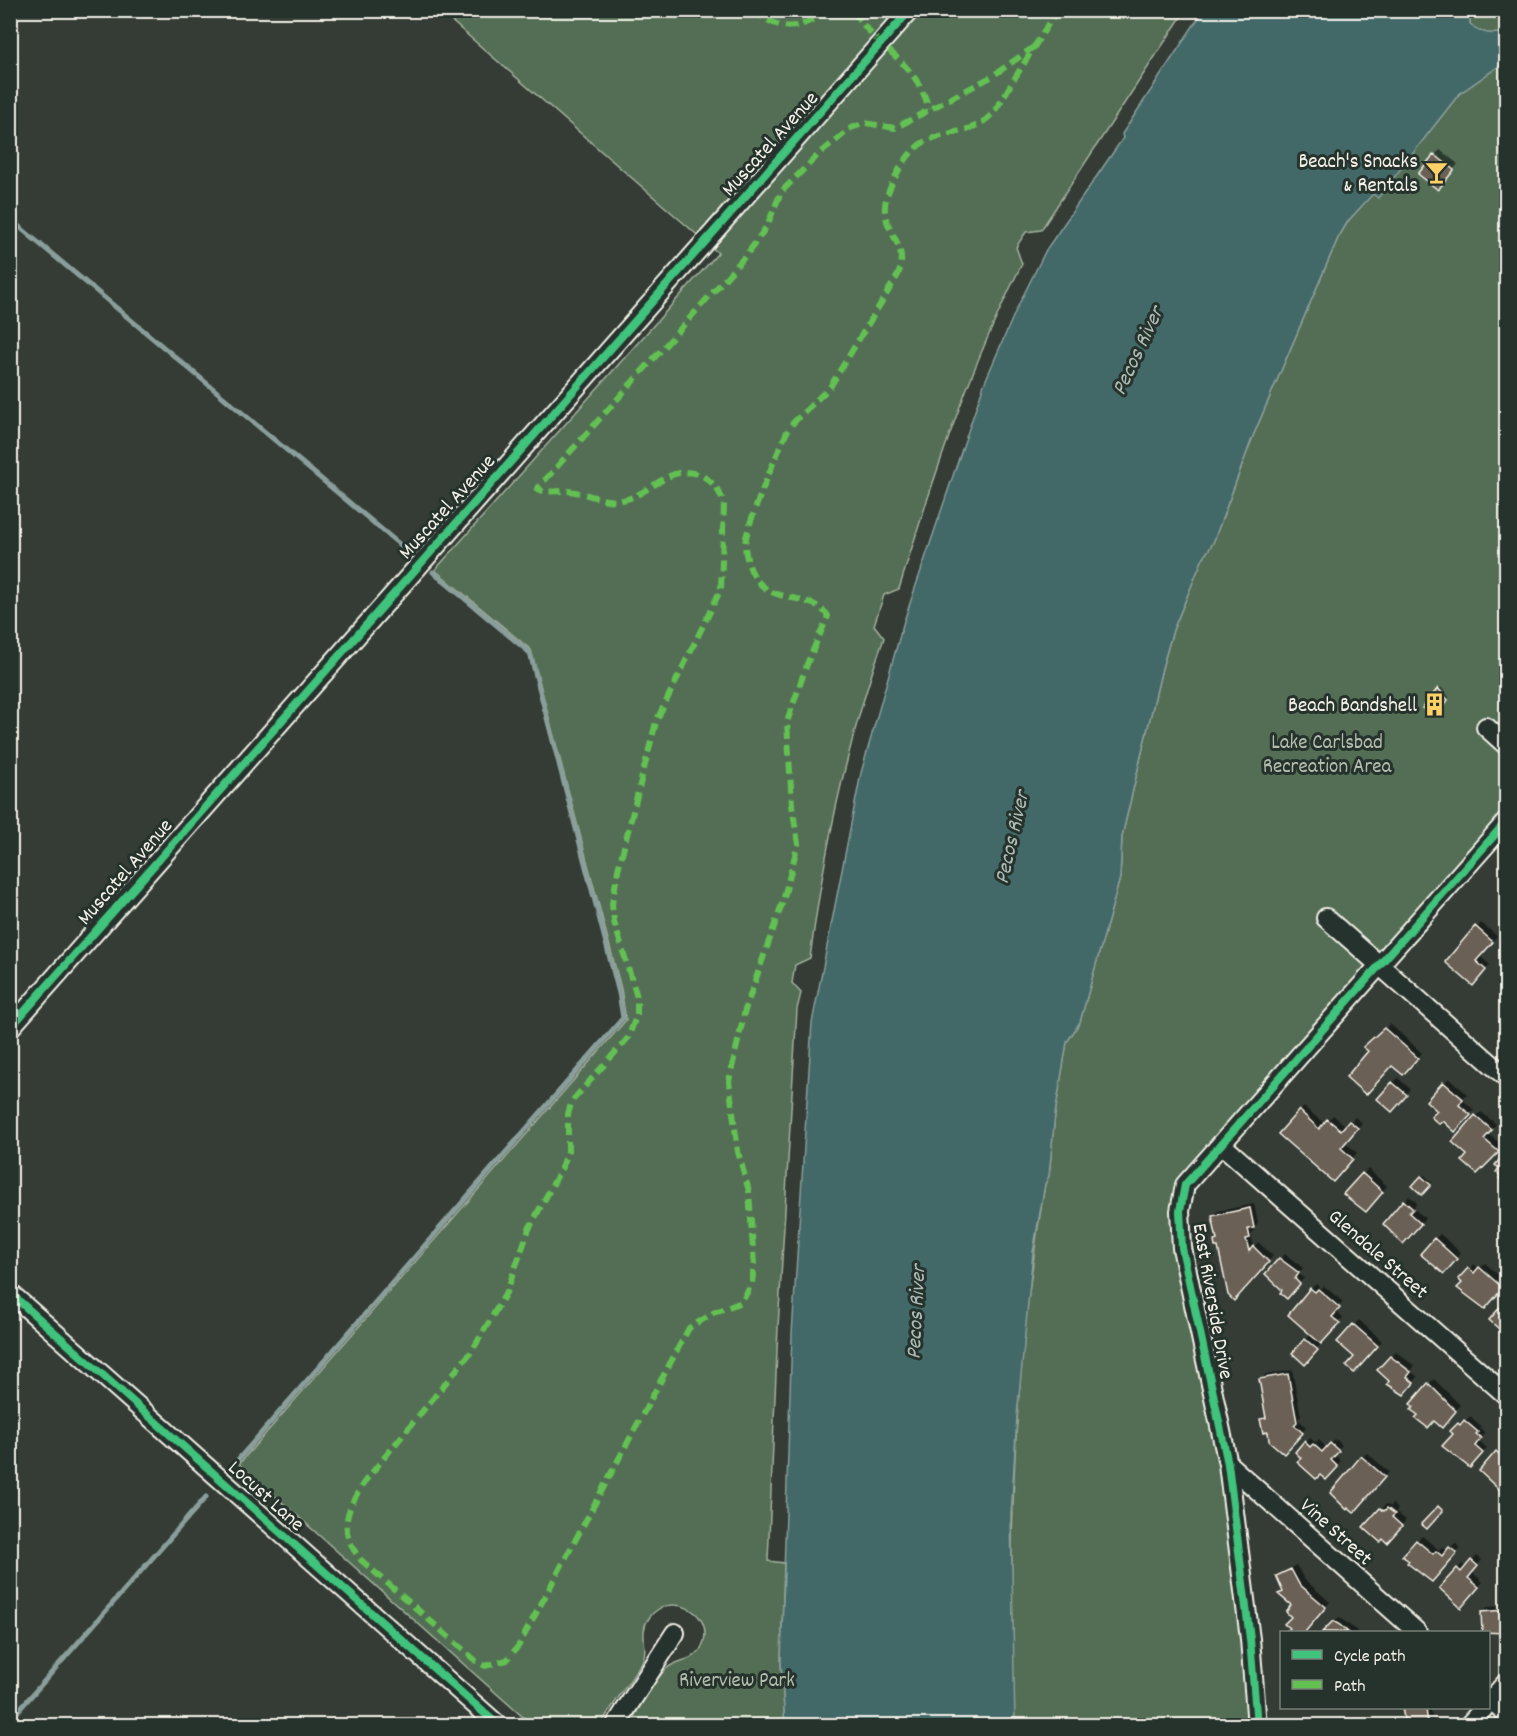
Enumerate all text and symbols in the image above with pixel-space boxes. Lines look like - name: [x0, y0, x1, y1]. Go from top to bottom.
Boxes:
- street label: Muscatel Avenue: [716, 86, 827, 204]
- place label: Beach's Snacks & Rentals: [1298, 148, 1418, 202]
- bar icon: Beach's Snacks & Rentals: [1423, 159, 1449, 185]
- water label: Pecos River: [1105, 300, 1174, 401]
- street label: Muscatel Avenue: [393, 449, 504, 567]
- building icon: Beach Bandshell: [1422, 691, 1448, 717]
- place label: Beach Bandshell: [1288, 692, 1417, 722]
- park label: Lake Carlsbad Recreation Area: [1263, 729, 1392, 783]
- water label: Pecos River: [988, 786, 1040, 887]
- street label: Muscatel Avenue: [71, 813, 181, 933]
- street label: Glendale Street: [1320, 1203, 1434, 1308]
- street label: East Riverside Drive: [1183, 1221, 1240, 1382]
- water label: Pecos River: [900, 1261, 936, 1360]
- street label: Locust Lane: [220, 1455, 310, 1540]
- street label: Vine Street: [1292, 1492, 1378, 1574]
- legend: [1280, 1631, 1490, 1709]
- text: Cycle path: [1334, 1645, 1405, 1670]
- park label: Riverview Park: [679, 1667, 795, 1697]
- text: Path: [1334, 1675, 1366, 1700]

